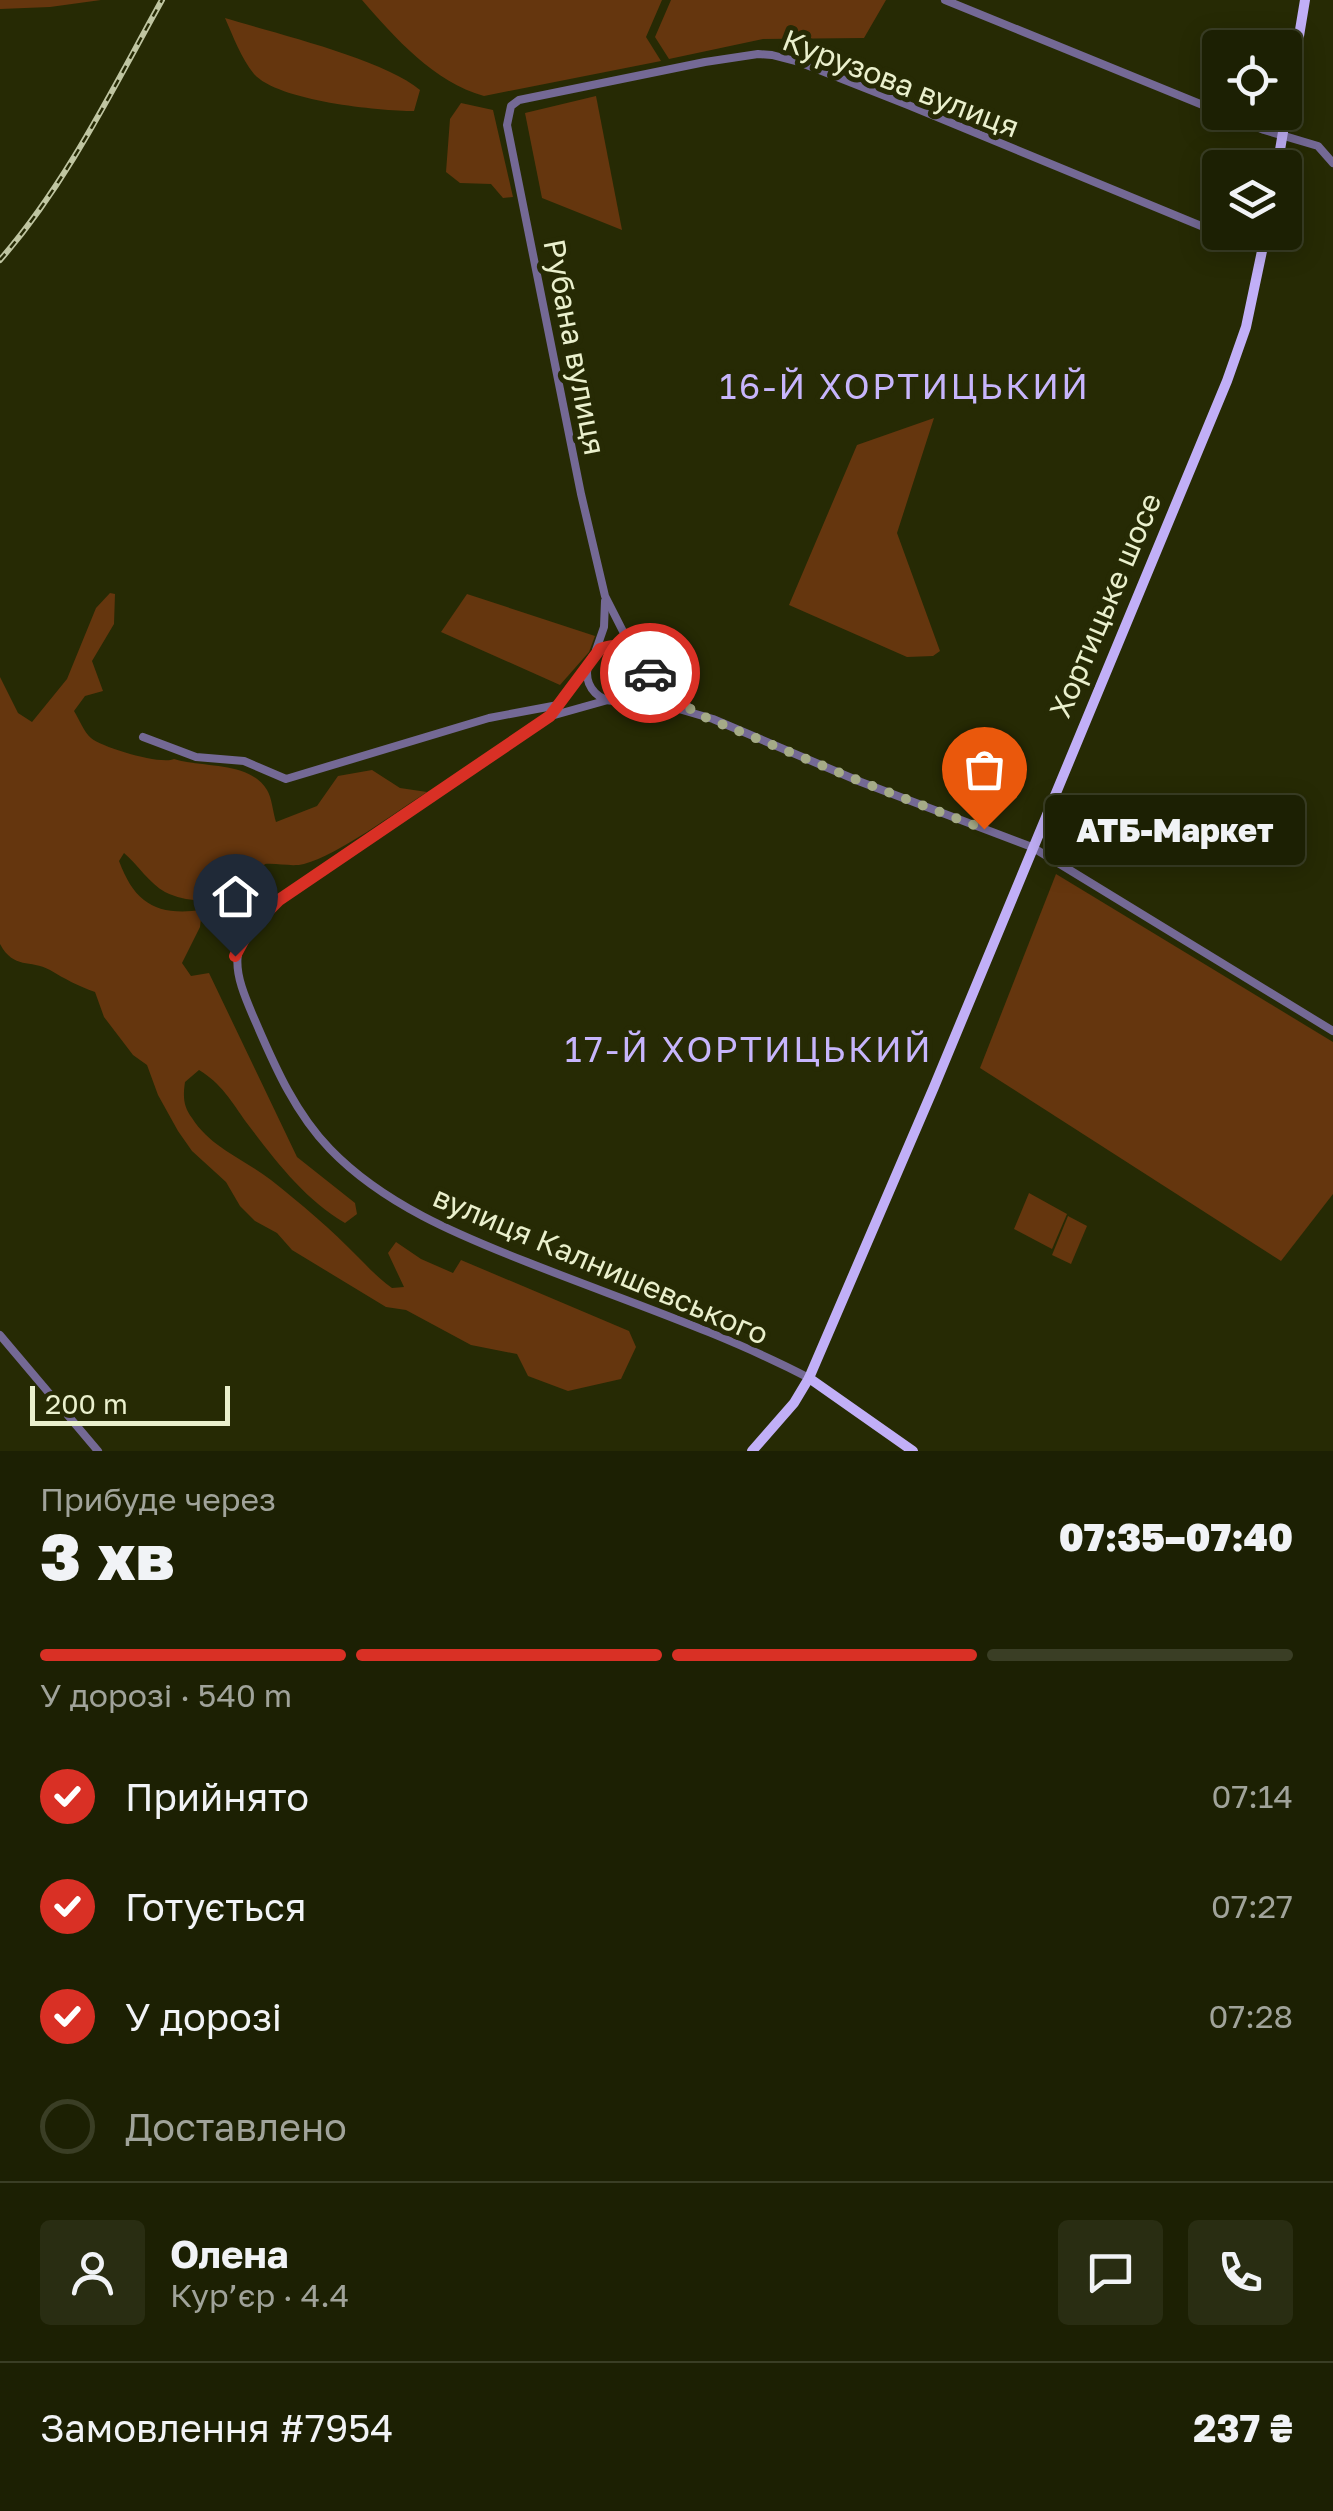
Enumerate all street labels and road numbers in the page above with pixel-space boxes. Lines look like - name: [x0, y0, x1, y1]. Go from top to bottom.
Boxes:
- street label: Курузова вулиця: [778, 21, 1024, 145]
- street label: Рубана вулиця: [536, 236, 614, 458]
- street label: Хортицьке шосе: [1041, 487, 1169, 723]
- street label: вулиця Калнишевського: [428, 1178, 774, 1352]

